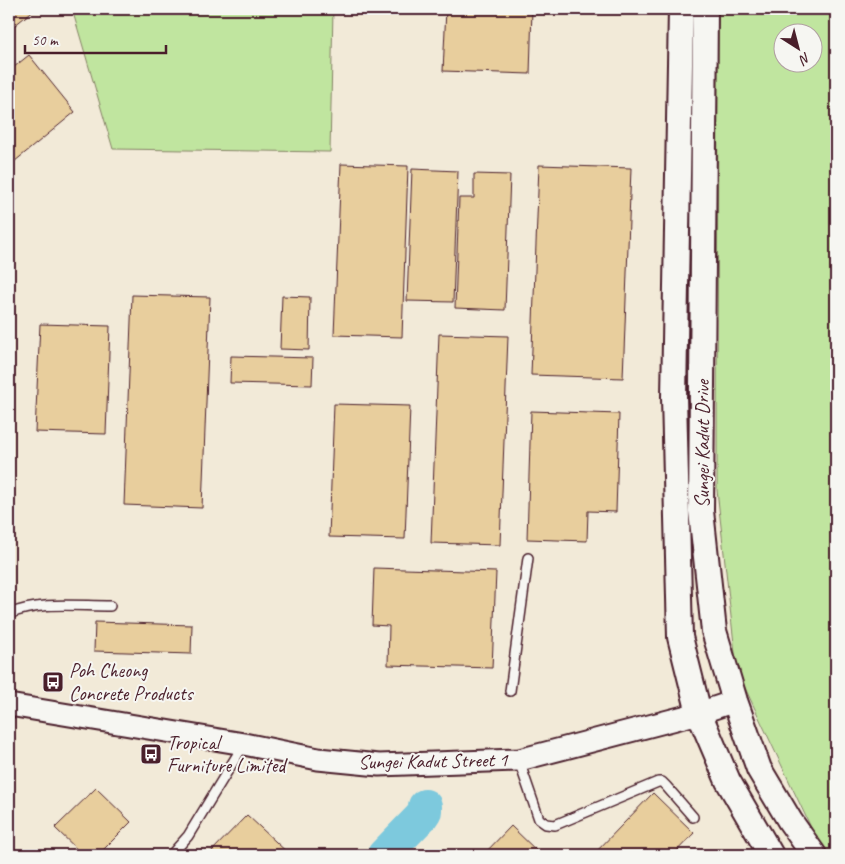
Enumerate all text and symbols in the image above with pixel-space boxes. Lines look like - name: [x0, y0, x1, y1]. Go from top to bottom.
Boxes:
- scale bar: [25, 22, 166, 54]
- north arrow: [772, 22, 822, 72]
- text: 50 m: [32, 31, 59, 50]
- text: N: [795, 49, 814, 69]
- street label: Sungei Kadut Drive: [690, 378, 715, 508]
- place label: Poh Cheong Concrete Products: [69, 658, 195, 706]
- bus stop icon: Poh Cheong Concrete Products: [41, 670, 65, 694]
- place label: Tropical Furniture Limited: [167, 730, 288, 778]
- bus stop icon: Tropical Furniture Limited: [139, 742, 163, 766]
- street label: Sungei Kadut Street 1: [358, 747, 509, 775]

